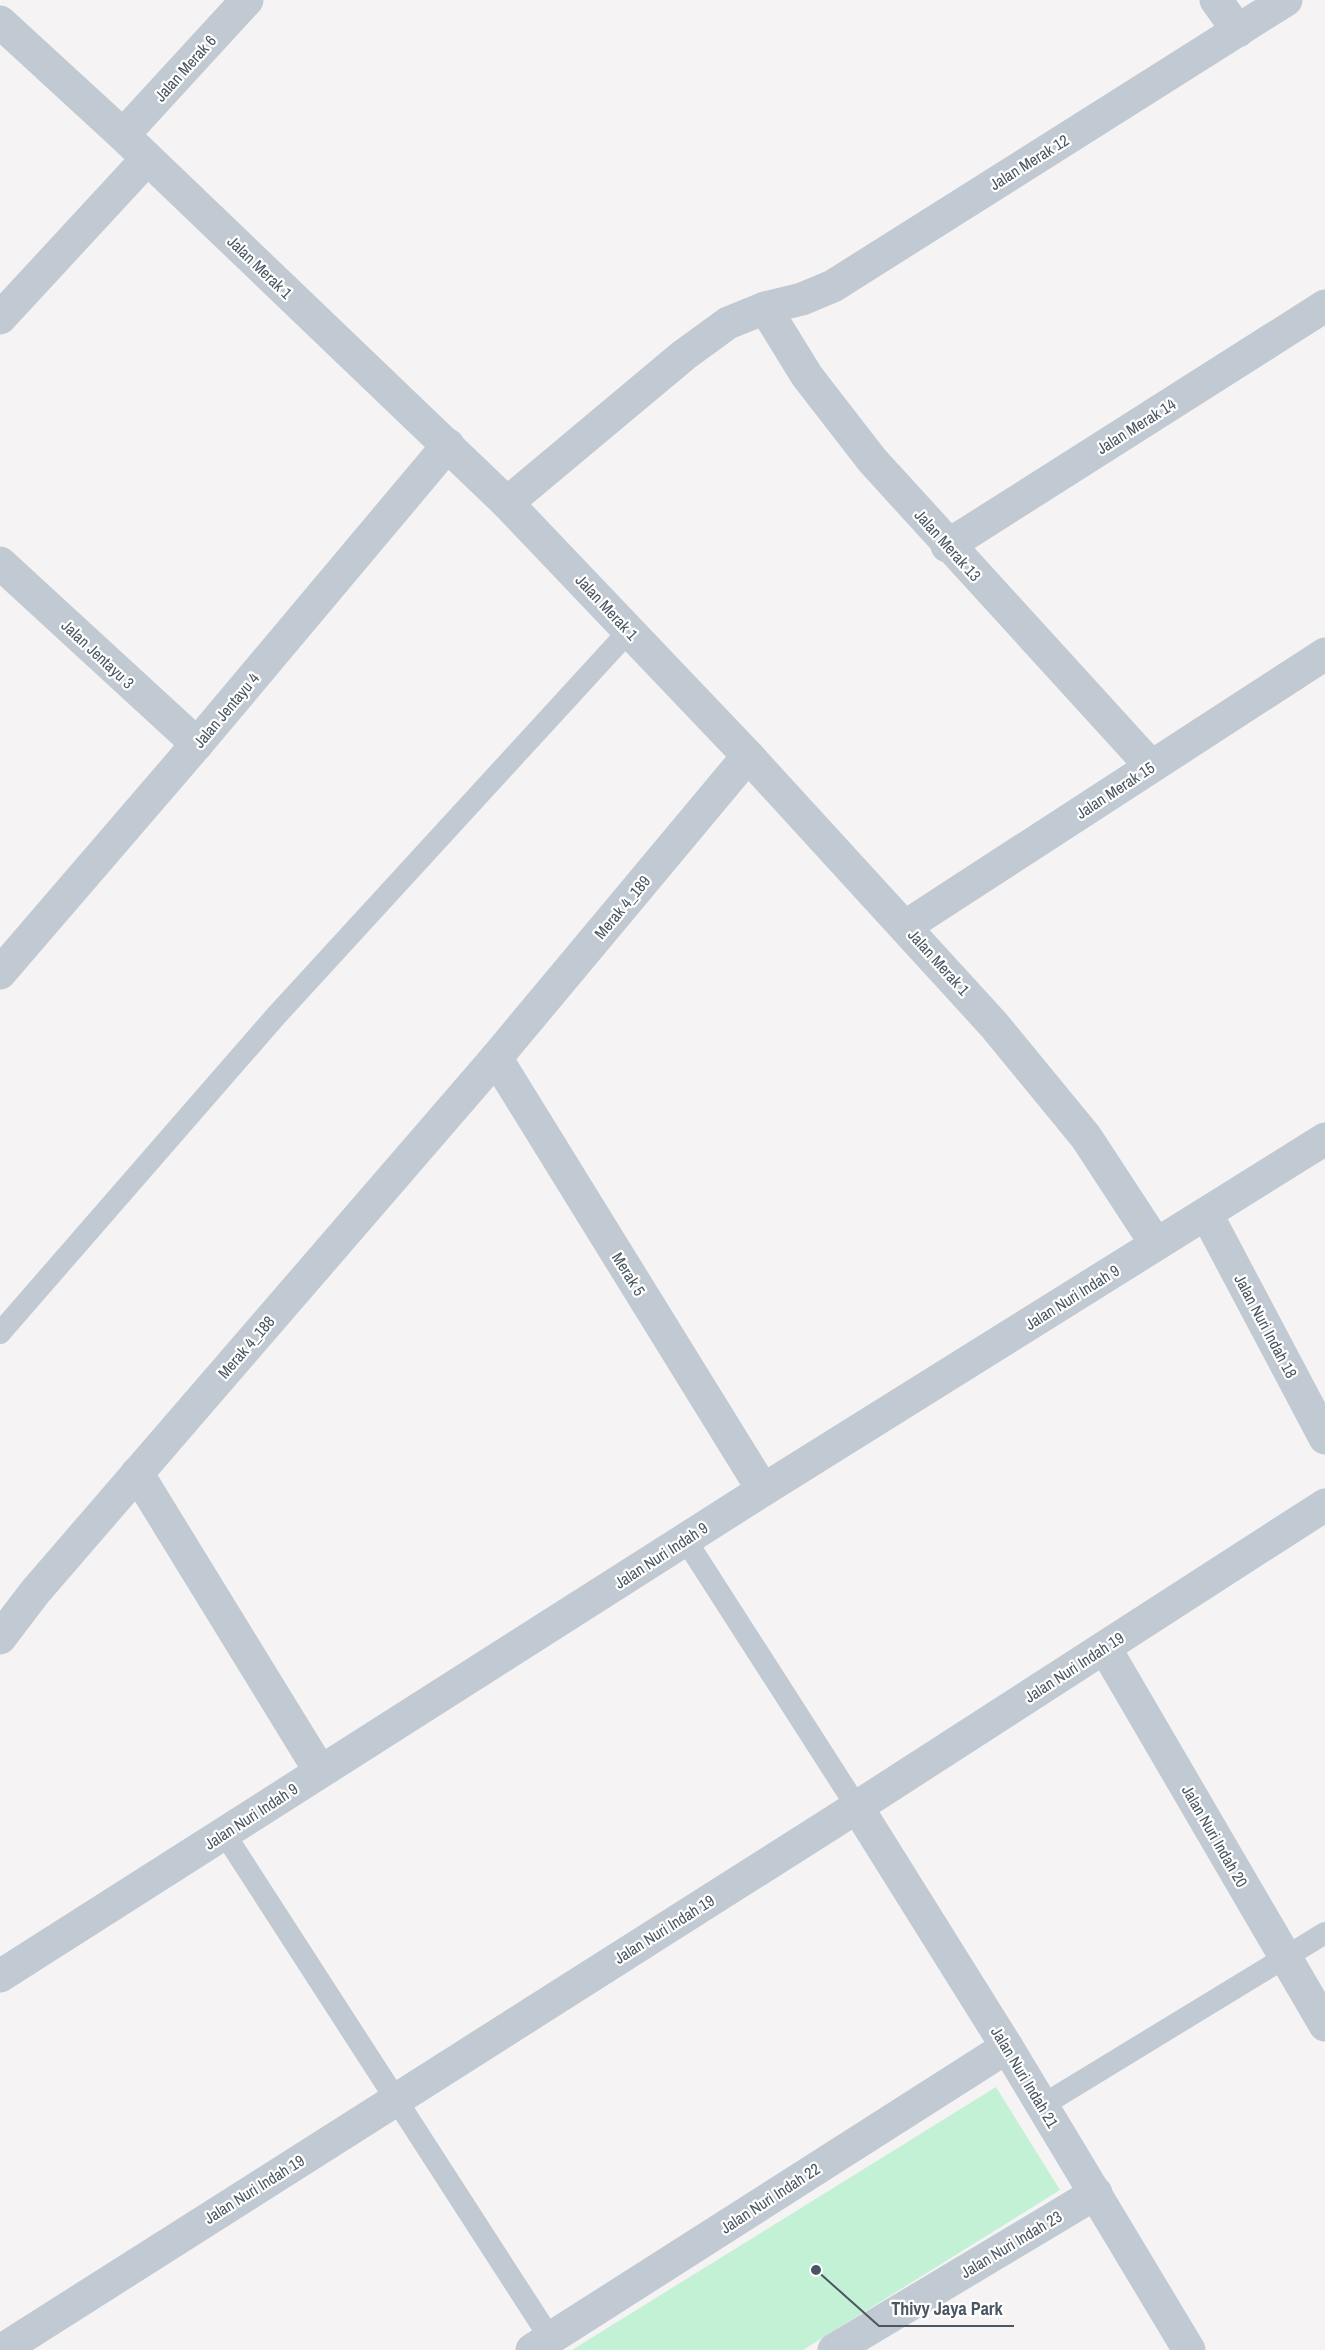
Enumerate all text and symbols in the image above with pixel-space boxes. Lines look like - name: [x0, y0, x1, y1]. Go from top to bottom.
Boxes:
- street label: Jalan Merak 6: [149, 30, 221, 106]
- street label: Jalan Merak 12: [985, 129, 1073, 195]
- street label: Jalan Merak 1: [223, 230, 298, 304]
- street label: Jalan Merak 14: [1092, 393, 1180, 459]
- street label: Jalan Merak 13: [910, 504, 986, 586]
- street label: Jalan Merak 1: [571, 569, 644, 645]
- street label: Jalan Jentayu 3: [57, 615, 139, 693]
- street label: Jalan Jentayu 4: [188, 668, 264, 752]
- street label: Jalan Merak 15: [1071, 756, 1159, 824]
- street label: Merak 4_189: [589, 871, 655, 943]
- street label: Jalan Merak 1: [903, 924, 975, 1000]
- street label: Merak 5: [607, 1248, 651, 1300]
- street label: Jalan Nuri Indah 9: [1021, 1259, 1123, 1335]
- street label: Jalan Nuri Indah 18: [1229, 1270, 1303, 1382]
- street label: Merak 4_188: [213, 1311, 279, 1383]
- street label: Jalan Nuri Indah 9: [610, 1517, 712, 1593]
- street label: Jalan Nuri Indah 19: [1020, 1627, 1128, 1707]
- street label: Jalan Nuri Indah 9: [200, 1778, 302, 1854]
- street label: Jalan Nuri Indah 20: [1177, 1781, 1253, 1891]
- street label: Jalan Nuri Indah 19: [610, 1889, 718, 1969]
- street label: Jalan Nuri Indah 21: [986, 2022, 1064, 2132]
- street label: Jalan Nuri Indah 19: [200, 2149, 308, 2229]
- street label: Jalan Nuri Indah 22: [716, 2158, 824, 2238]
- street label: Jalan Nuri Indah 23: [956, 2205, 1066, 2283]
- callout: Thivy Jaya Park: [879, 2290, 1014, 2326]
- text: Thivy Jaya Park: [891, 2296, 1004, 2321]

